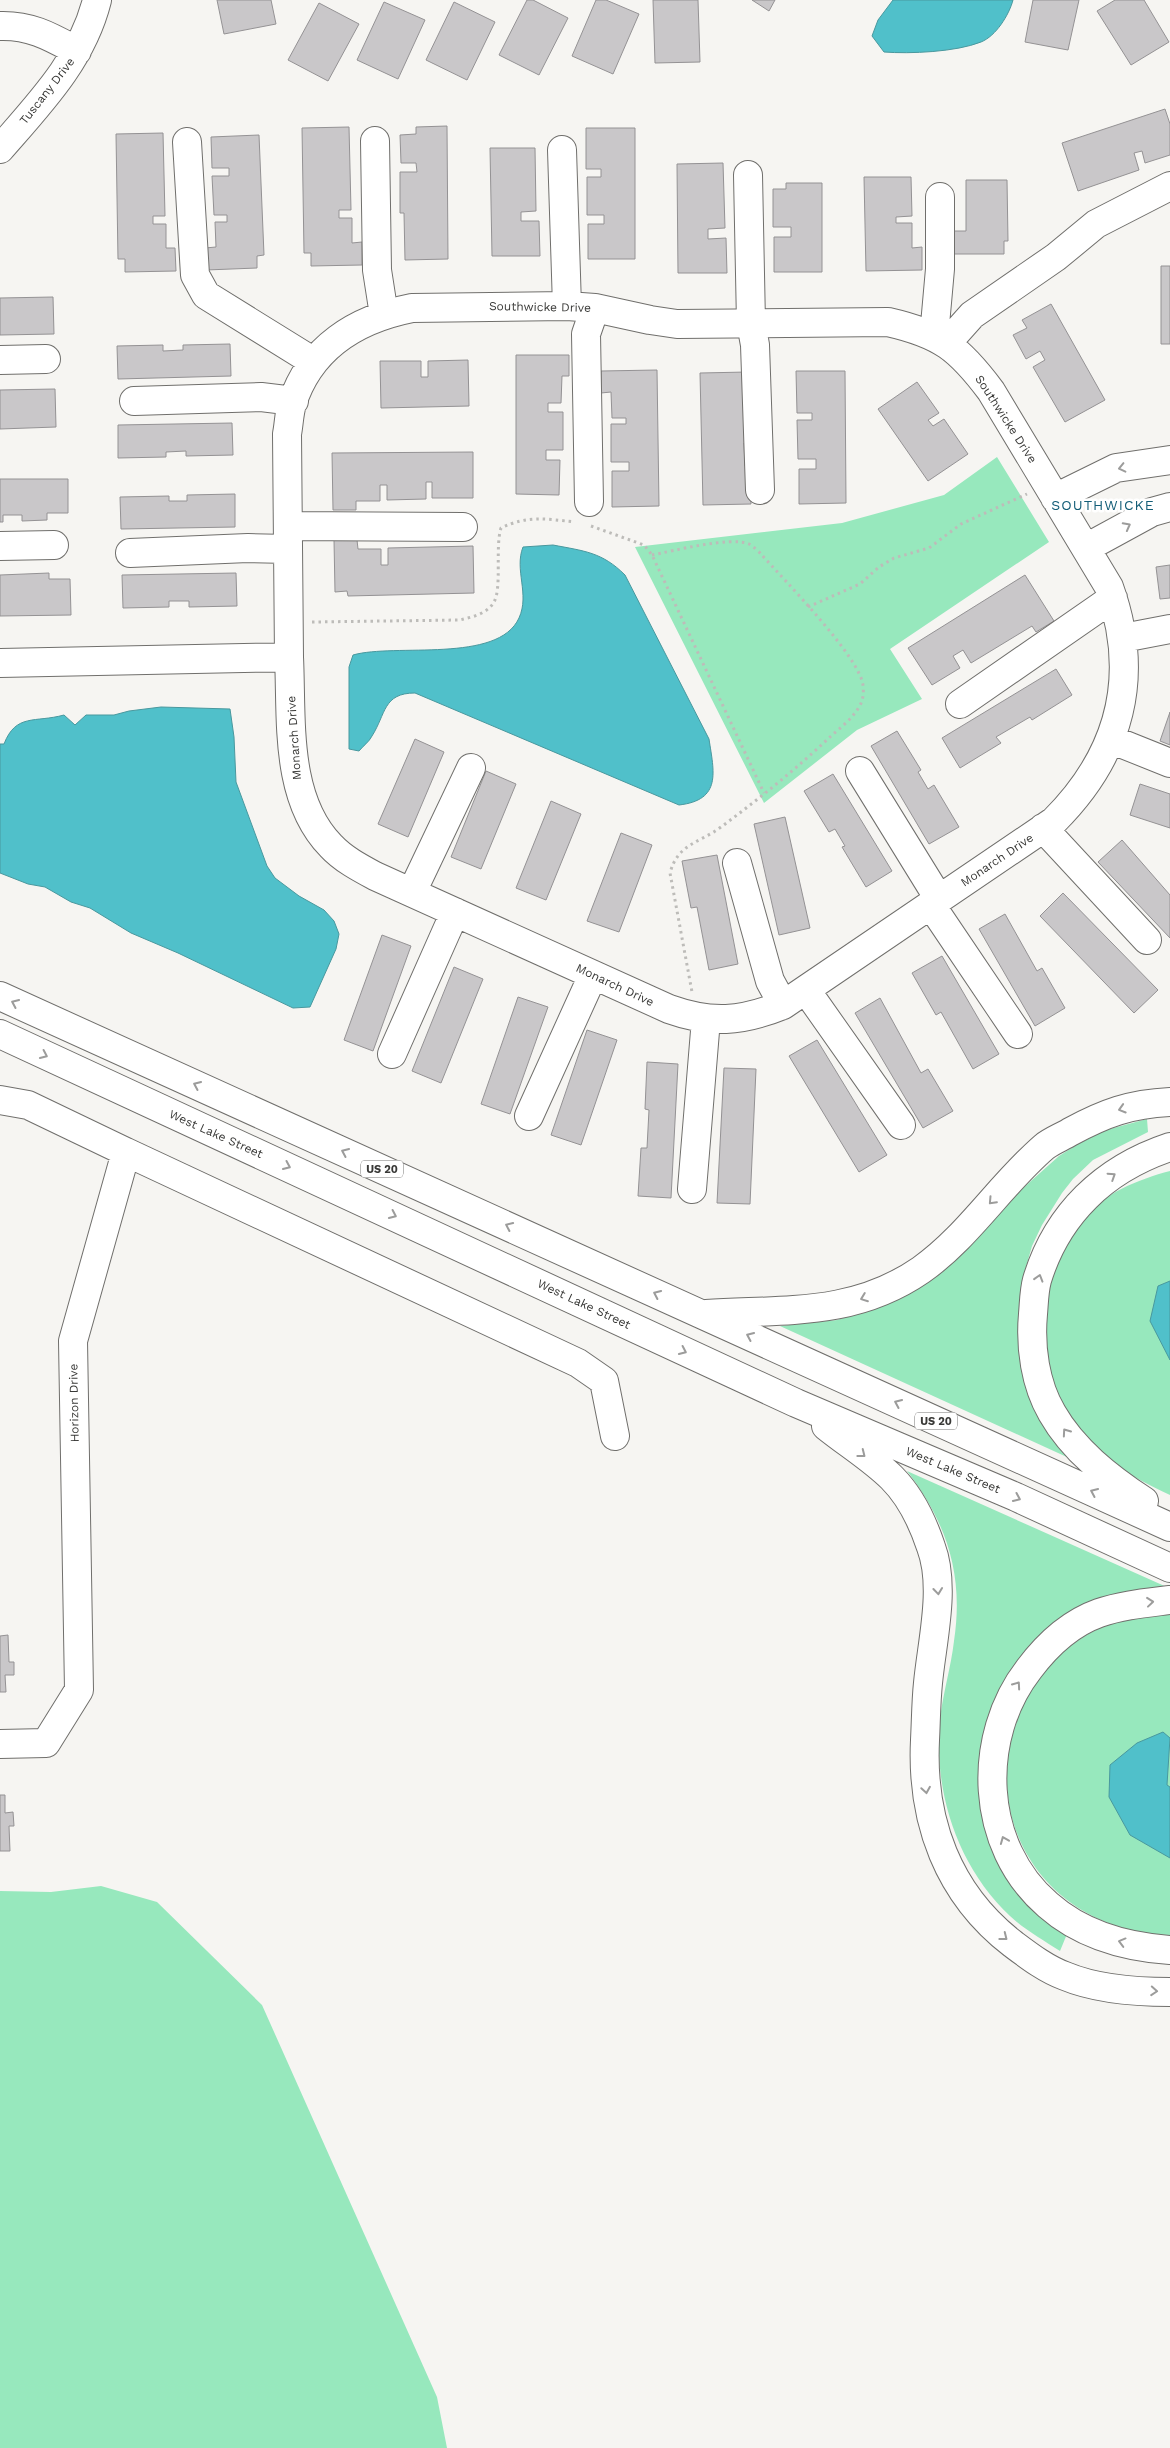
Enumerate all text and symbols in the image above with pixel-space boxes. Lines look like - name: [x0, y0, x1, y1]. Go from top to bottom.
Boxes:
- street label: Tuscany Drive: [17, 55, 77, 127]
- street label: Southwicke Drive: [489, 299, 591, 315]
- street label: Southwicke Drive: [972, 372, 1040, 466]
- one-way arrow: [1118, 462, 1127, 472]
- district label: SOUTHWICKE: [1051, 497, 1155, 513]
- one-way arrow: [1122, 522, 1131, 532]
- street label: Monarch Drive: [284, 695, 304, 781]
- street label: Monarch Drive: [958, 831, 1036, 889]
- street label: Monarch Drive: [574, 961, 656, 1009]
- one-way arrow: [12, 999, 21, 1009]
- one-way arrow: [39, 1048, 48, 1059]
- one-way arrow: [193, 1080, 202, 1091]
- one-way arrow: [1118, 1103, 1127, 1113]
- street label: West Lake Street: [167, 1107, 265, 1161]
- one-way arrow: [341, 1147, 350, 1158]
- one-way arrow: [282, 1160, 291, 1171]
- road number: US 20: [361, 1160, 403, 1178]
- one-way arrow: [1107, 1172, 1116, 1182]
- one-way arrow: [988, 1195, 997, 1204]
- one-way arrow: [388, 1209, 397, 1219]
- one-way arrow: [505, 1222, 514, 1233]
- one-way arrow: [1033, 1274, 1043, 1283]
- street label: West Lake Street: [535, 1276, 633, 1332]
- one-way arrow: [653, 1290, 662, 1300]
- one-way arrow: [860, 1292, 869, 1302]
- one-way arrow: [746, 1332, 755, 1343]
- one-way arrow: [678, 1344, 687, 1355]
- street label: Horizon Drive: [66, 1363, 82, 1443]
- one-way arrow: [894, 1399, 903, 1410]
- road number: US 20: [915, 1412, 957, 1430]
- one-way arrow: [1063, 1428, 1072, 1438]
- street label: West Lake Street: [904, 1444, 1002, 1496]
- one-way arrow: [856, 1449, 865, 1457]
- one-way arrow: [1090, 1488, 1099, 1499]
- one-way arrow: [1012, 1491, 1021, 1502]
- one-way arrow: [932, 1587, 943, 1595]
- one-way arrow: [1146, 1597, 1154, 1608]
- one-way arrow: [1011, 1681, 1020, 1691]
- one-way arrow: [921, 1786, 931, 1794]
- one-way arrow: [1000, 1837, 1010, 1845]
- one-way arrow: [999, 1932, 1008, 1941]
- one-way arrow: [1119, 1938, 1127, 1948]
- one-way arrow: [1150, 1986, 1158, 1997]

